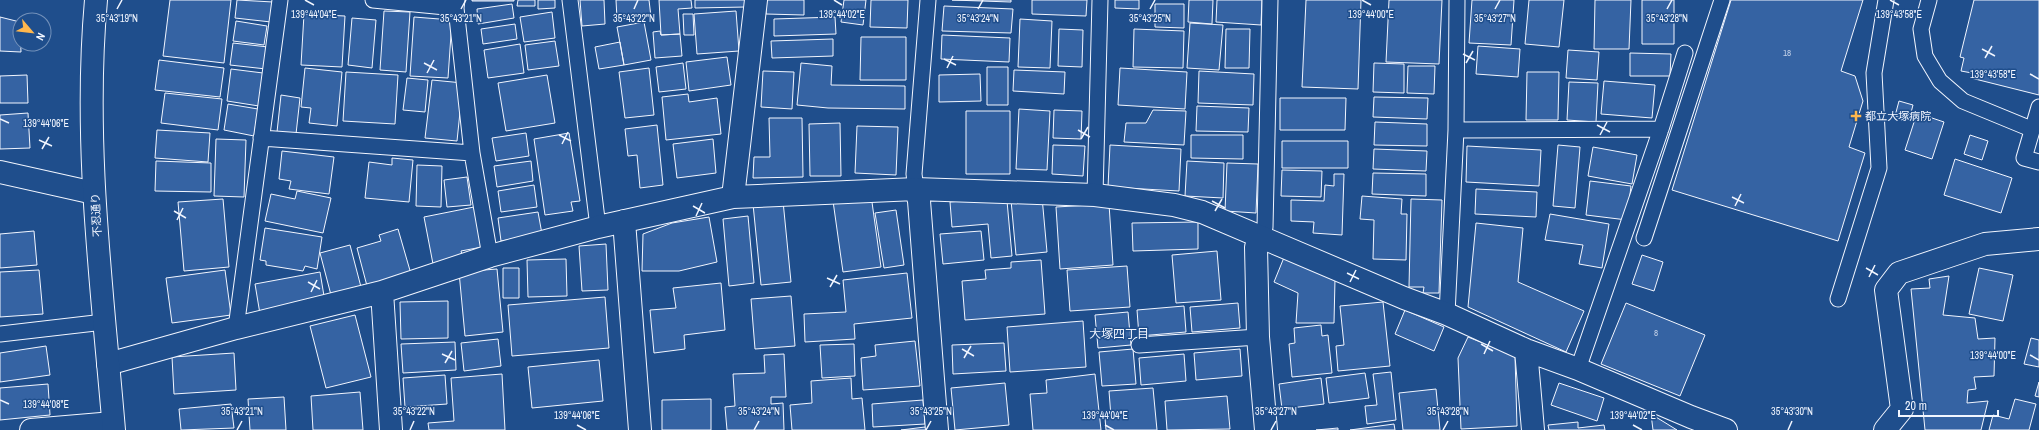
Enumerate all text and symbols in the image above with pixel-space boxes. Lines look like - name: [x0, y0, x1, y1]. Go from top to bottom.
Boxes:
- text: 139°44'04"E: [291, 8, 337, 21]
- text: 139°44'02"E: [819, 8, 865, 21]
- text: 139°44'00"E: [1348, 8, 1394, 21]
- text: 139°43'58"E: [1876, 8, 1922, 21]
- north arrow: [12, 12, 52, 52]
- text: 35°43'19"N: [96, 12, 138, 25]
- text: 35°43'21"N: [440, 12, 482, 25]
- text: 35°43'22"N: [613, 12, 655, 25]
- text: 35°43'24"N: [957, 12, 999, 25]
- text: 35°43'25"N: [1129, 12, 1171, 25]
- text: 35°43'27"N: [1474, 12, 1516, 25]
- text: 35°43'28"N: [1646, 12, 1688, 25]
- text: N: [33, 31, 49, 43]
- house number: 18: [1783, 47, 1791, 59]
- text: 139°43'58"E: [1970, 68, 2016, 81]
- place label: 都立大塚病院: [1865, 109, 1931, 123]
- marker: 都立大塚病院: [1850, 110, 1862, 122]
- text: 139°44'06"E: [23, 117, 69, 130]
- street label: 不忍通り: [88, 193, 104, 237]
- district label: 大塚四丁目: [1089, 326, 1149, 342]
- house number: 8: [1654, 327, 1658, 339]
- text: 139°44'00"E: [1970, 349, 2016, 362]
- scale bar: [1899, 392, 1998, 418]
- text: 139°44'08"E: [23, 398, 69, 411]
- text: 20 m: [1905, 398, 1927, 414]
- text: 35°43'21"N: [221, 405, 263, 418]
- text: 35°43'22"N: [393, 405, 435, 418]
- text: 35°43'24"N: [738, 405, 780, 418]
- text: 35°43'25"N: [910, 405, 952, 418]
- text: 35°43'27"N: [1255, 405, 1297, 418]
- text: 35°43'28"N: [1427, 405, 1469, 418]
- text: 35°43'30"N: [1771, 405, 1813, 418]
- text: 139°44'06"E: [554, 409, 600, 422]
- text: 139°44'04"E: [1082, 409, 1128, 422]
- text: 139°44'02"E: [1610, 409, 1656, 422]

